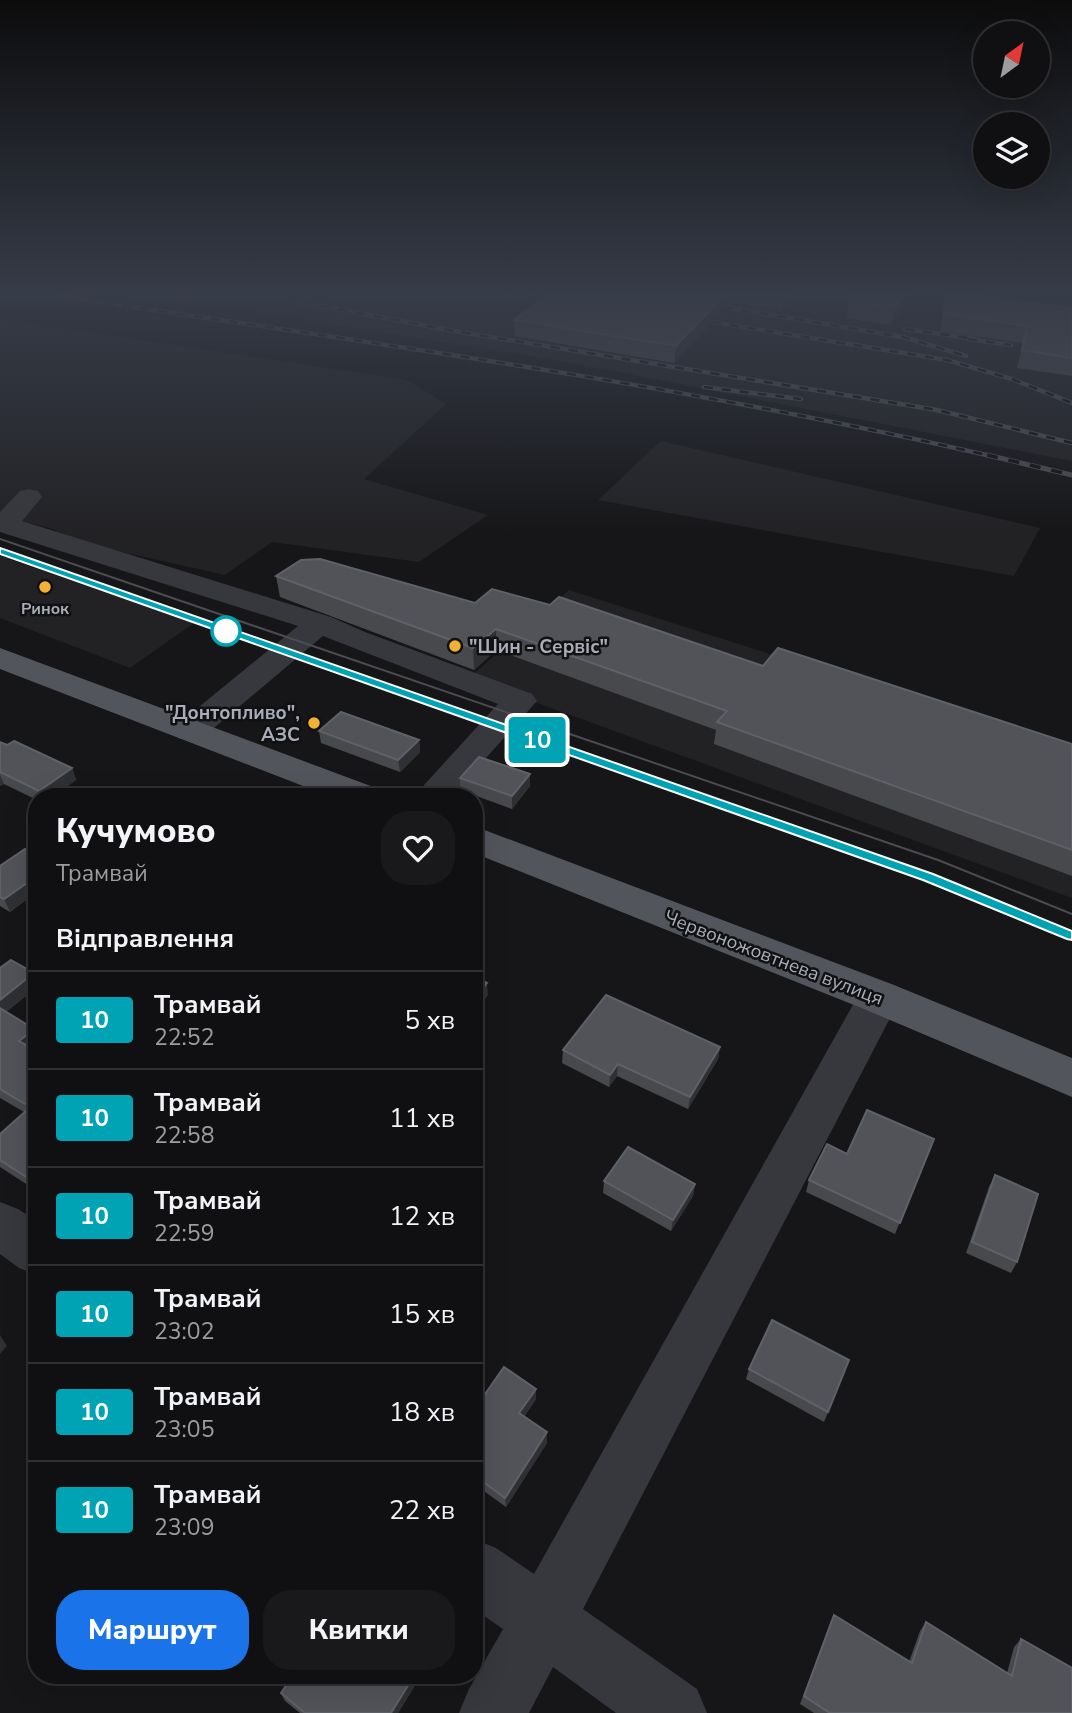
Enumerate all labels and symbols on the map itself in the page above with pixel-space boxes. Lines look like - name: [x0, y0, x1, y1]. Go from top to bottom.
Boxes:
- north arrow: [973, 21, 1050, 98]
- marker: Ринок: [37, 579, 53, 595]
- place label: Ринок: [21, 598, 70, 620]
- unlabelled marker: [211, 616, 241, 646]
- place label: "Шин - Сервіс": [469, 634, 608, 660]
- marker: "Шин - Сервіс": [447, 638, 463, 654]
- place label: "Донтопливо", АЗС: [165, 700, 300, 748]
- marker: "Донтопливо", АЗС: [306, 715, 322, 731]
- line badge: 10: [505, 717, 568, 763]
- street label: Червоножовтнева вулиця: [660, 904, 887, 1012]

